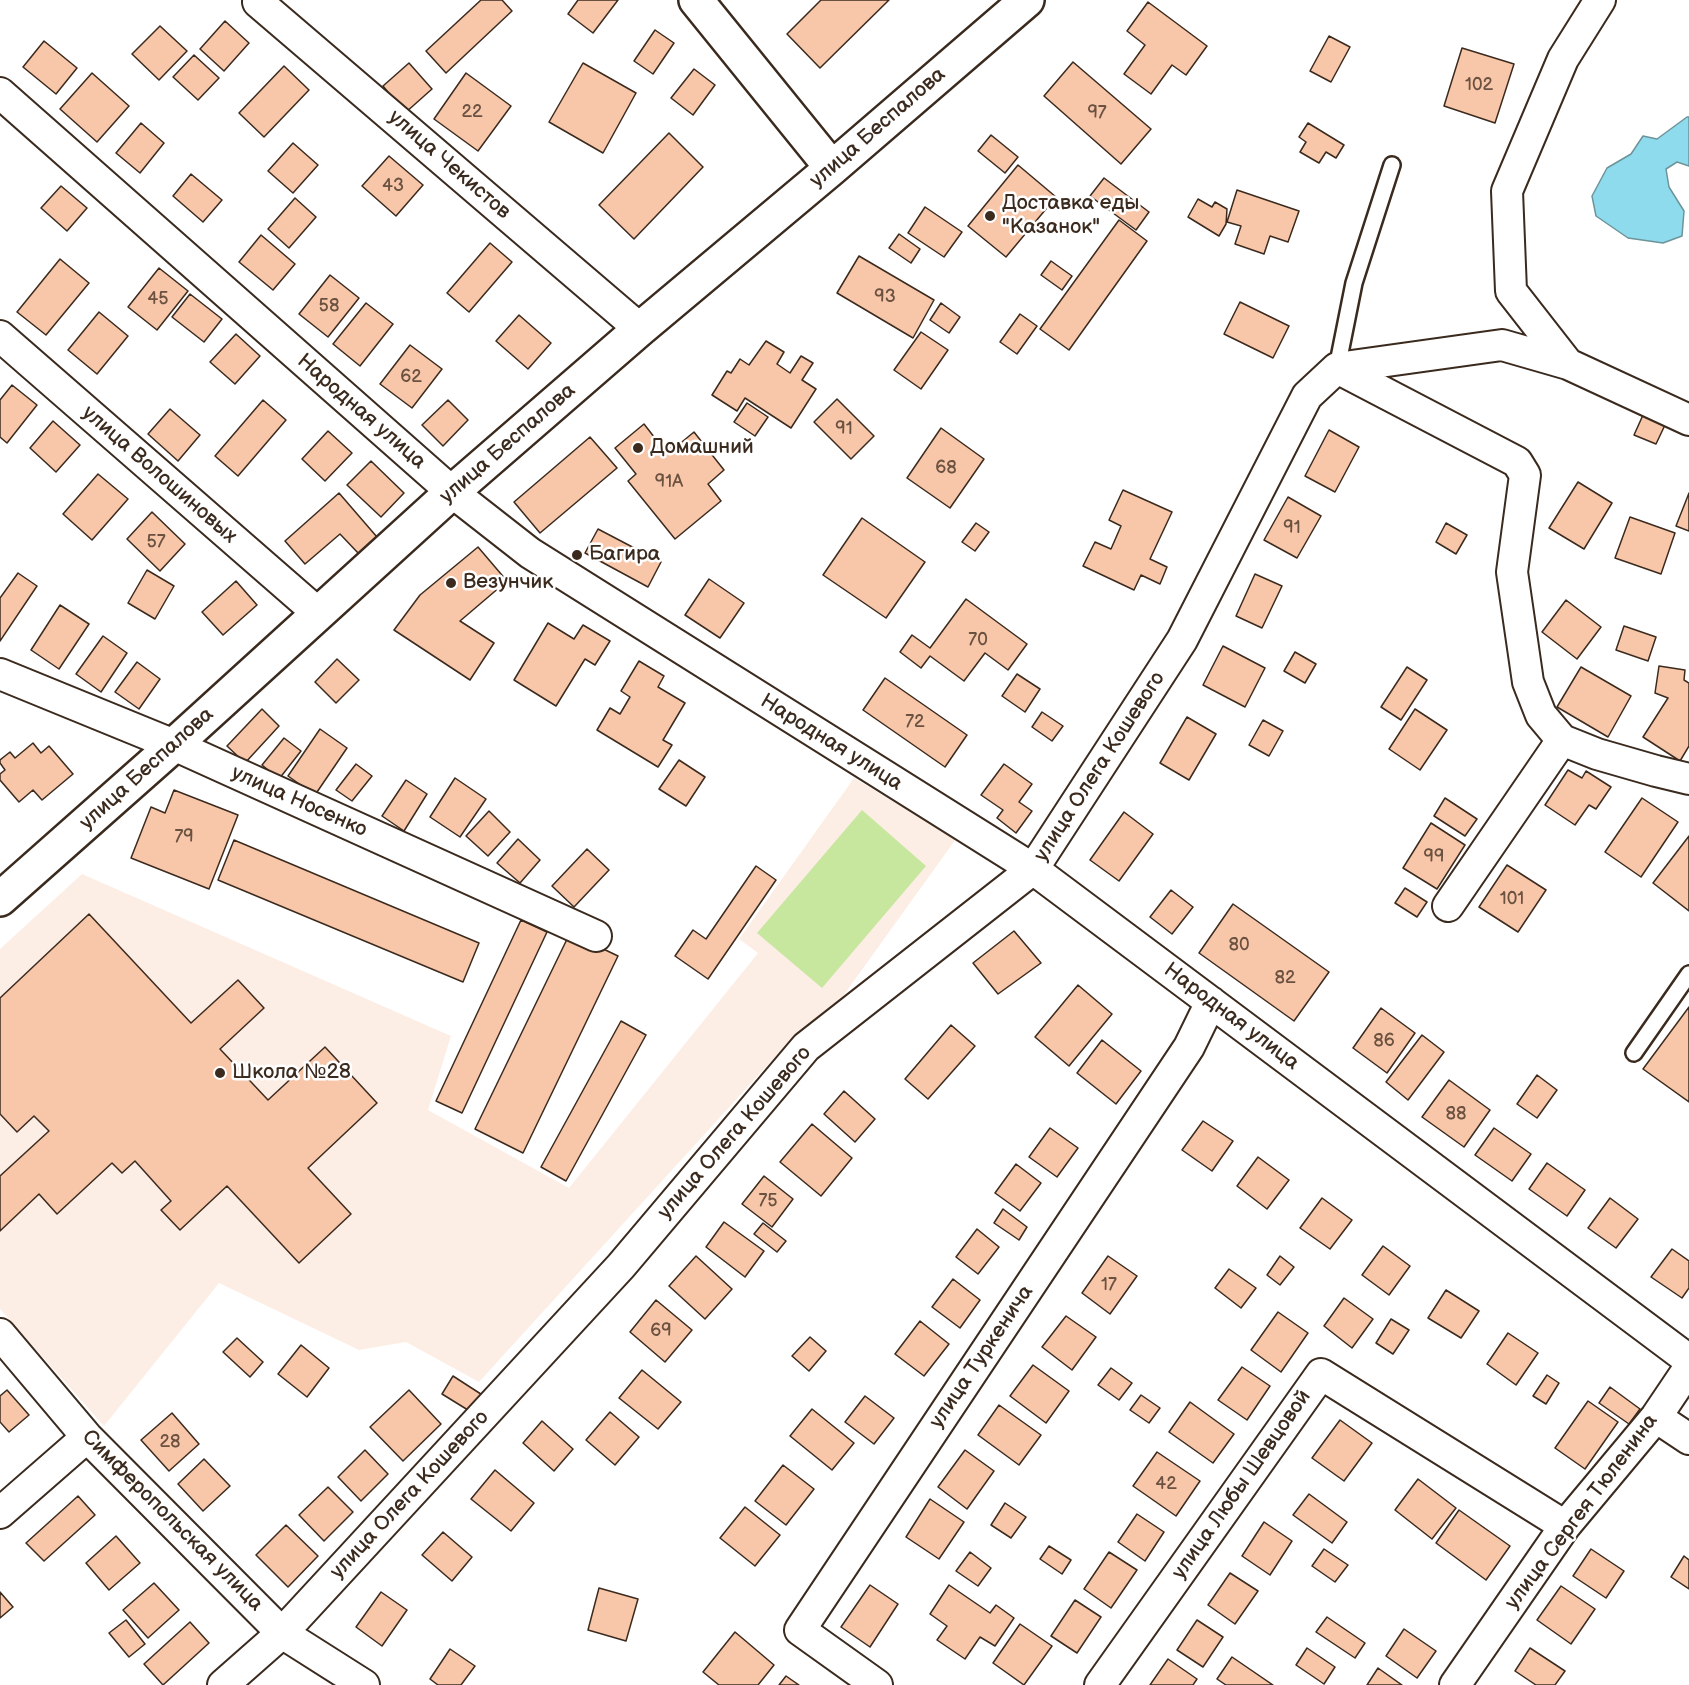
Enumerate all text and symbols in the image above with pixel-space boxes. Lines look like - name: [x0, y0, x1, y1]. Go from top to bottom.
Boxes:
- street label: улица Беспалова: [805, 62, 951, 194]
- house number: 102: [1465, 74, 1493, 96]
- house number: 22: [461, 101, 483, 123]
- house number: 97: [1087, 102, 1107, 124]
- street label: улица Чекистов: [383, 105, 515, 225]
- house number: 43: [382, 175, 404, 197]
- place label: Доставка еды "Казанок": [1002, 191, 1139, 241]
- marker: Доставка еды "Казанок": [983, 209, 997, 223]
- house number: 93: [874, 286, 896, 308]
- house number: 45: [147, 288, 169, 310]
- house number: 58: [319, 295, 339, 317]
- street label: Народная улица: [291, 349, 431, 475]
- house number: 62: [400, 366, 422, 388]
- street label: улица Беспалова: [435, 378, 581, 510]
- street label: улица Волошиновых: [76, 401, 242, 549]
- house number: 91: [835, 418, 853, 440]
- place label: Домашний: [650, 435, 754, 461]
- marker: Домашний: [631, 441, 645, 455]
- house number: 68: [935, 457, 957, 479]
- house number: 91А: [655, 471, 683, 493]
- house number: 91: [1283, 517, 1301, 539]
- house number: 57: [146, 531, 166, 553]
- place label: Багира: [589, 542, 660, 568]
- marker: Багира: [570, 548, 584, 562]
- place label: Везунчик: [463, 570, 553, 596]
- marker: Везунчик: [444, 576, 458, 590]
- house number: 70: [968, 629, 988, 651]
- street label: улица Олега Кошевого: [1029, 667, 1171, 867]
- street label: Народная улица: [755, 689, 907, 797]
- street label: улица Беспалова: [75, 702, 219, 836]
- house number: 72: [905, 711, 925, 733]
- street label: улица Носенко: [227, 761, 371, 843]
- house number: 79: [174, 826, 194, 848]
- house number: 99: [1424, 846, 1444, 868]
- house number: 101: [1500, 888, 1524, 910]
- house number: 80: [1228, 934, 1250, 956]
- street label: Народная улица: [1158, 958, 1304, 1076]
- house number: 82: [1274, 967, 1296, 989]
- house number: 86: [1373, 1030, 1395, 1052]
- street label: улица Олега Кошевого: [653, 1041, 817, 1225]
- place label: Школа №28: [232, 1060, 351, 1086]
- marker: Школа №28: [213, 1066, 227, 1080]
- house number: 88: [1446, 1103, 1466, 1125]
- house number: 75: [758, 1190, 778, 1212]
- house number: 17: [1101, 1274, 1117, 1296]
- street label: улица Туркенича: [925, 1281, 1039, 1433]
- house number: 69: [650, 1320, 672, 1342]
- street label: улица Любы Шевцовой: [1167, 1385, 1317, 1585]
- street label: улица Олега Кошевого: [325, 1405, 495, 1585]
- street label: улица Сергея Тюленина: [1500, 1409, 1664, 1615]
- street label: Симферопольская улица: [76, 1425, 268, 1617]
- house number: 28: [159, 1431, 181, 1453]
- house number: 42: [1155, 1473, 1177, 1495]

